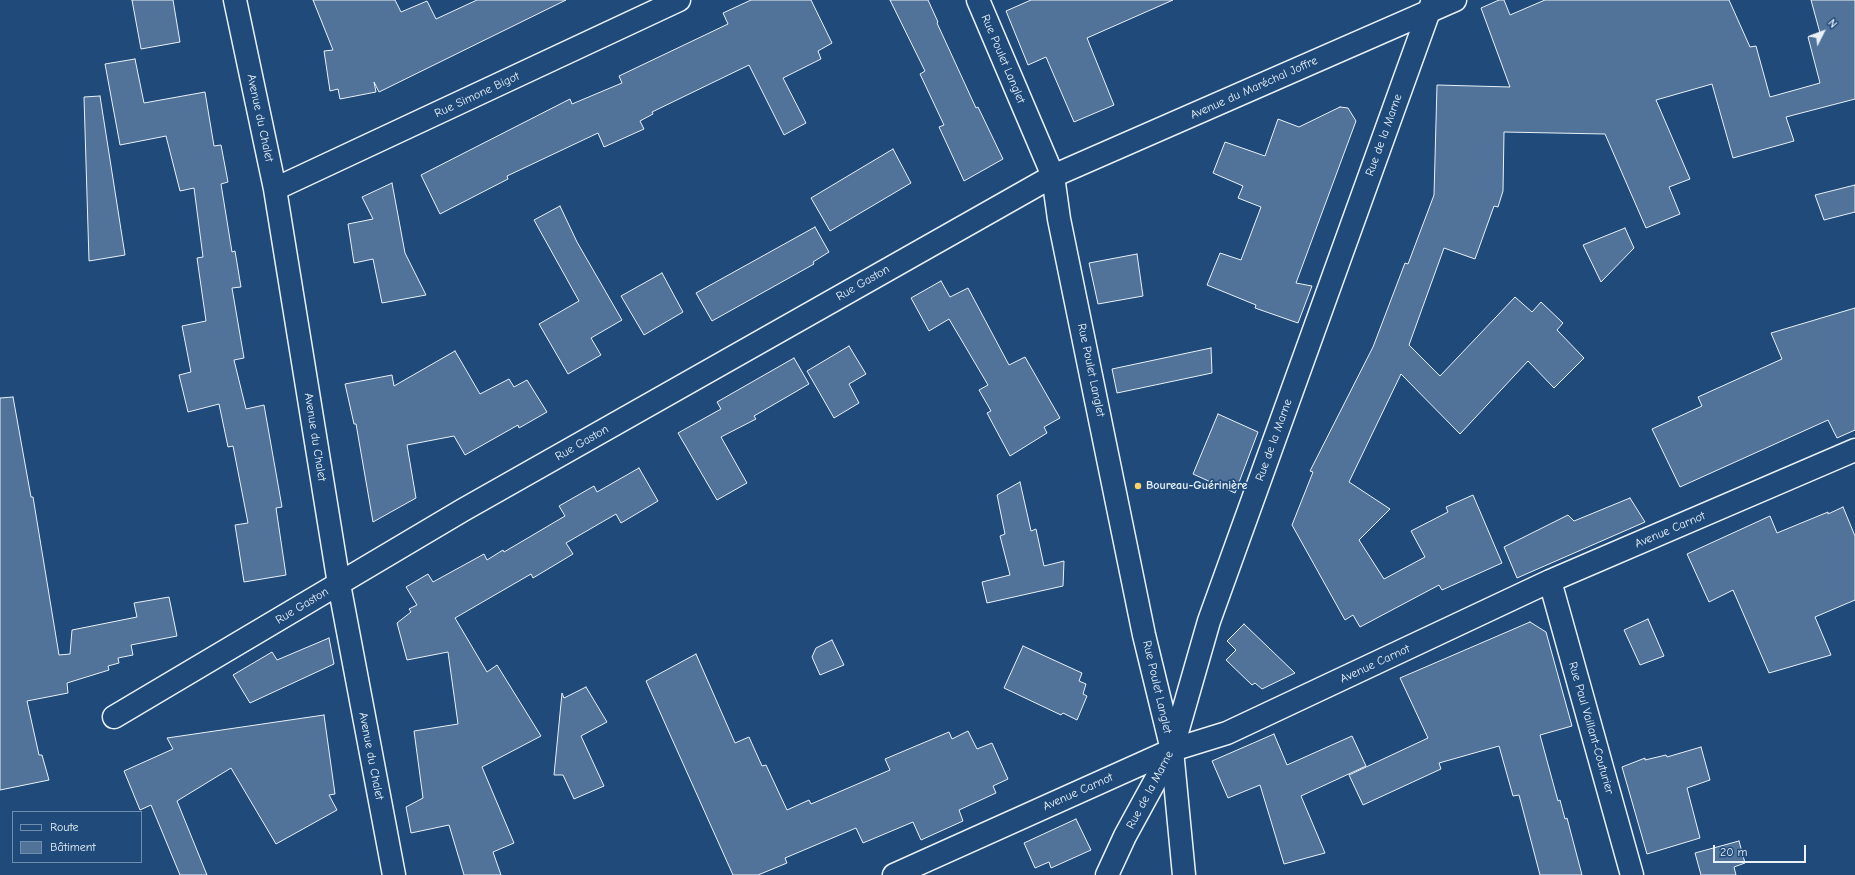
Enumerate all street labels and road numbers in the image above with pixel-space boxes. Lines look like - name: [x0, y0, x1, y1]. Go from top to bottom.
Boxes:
- street label: Rue Poulet Langlet: [978, 12, 1028, 106]
- street label: Avenue du Maréchal Joffre: [1188, 53, 1320, 123]
- street label: Rue Simone Bigot: [432, 69, 522, 121]
- street label: Avenue du Chalet: [244, 73, 276, 163]
- street label: Rue de la Marne: [1362, 92, 1406, 178]
- street label: Rue Gaston: [834, 262, 892, 304]
- street label: Rue Poulet Langlet: [1074, 322, 1108, 418]
- street label: Avenue du Chalet: [301, 392, 329, 482]
- street label: Rue de la Marne: [1252, 397, 1296, 483]
- street label: Rue Gaston: [553, 422, 611, 464]
- street label: Avenue Carnot: [1633, 509, 1707, 551]
- street label: Rue Gaston: [273, 585, 331, 627]
- street label: Rue Poulet Langlet: [1139, 639, 1175, 735]
- street label: Avenue Carnot: [1338, 642, 1412, 686]
- street label: Rue Paul Vaillant-Couturier: [1565, 660, 1617, 796]
- street label: Avenue du Chalet: [355, 711, 387, 801]
- street label: Rue de la Marne: [1123, 749, 1177, 831]
- street label: Avenue Carnot: [1041, 770, 1115, 814]

